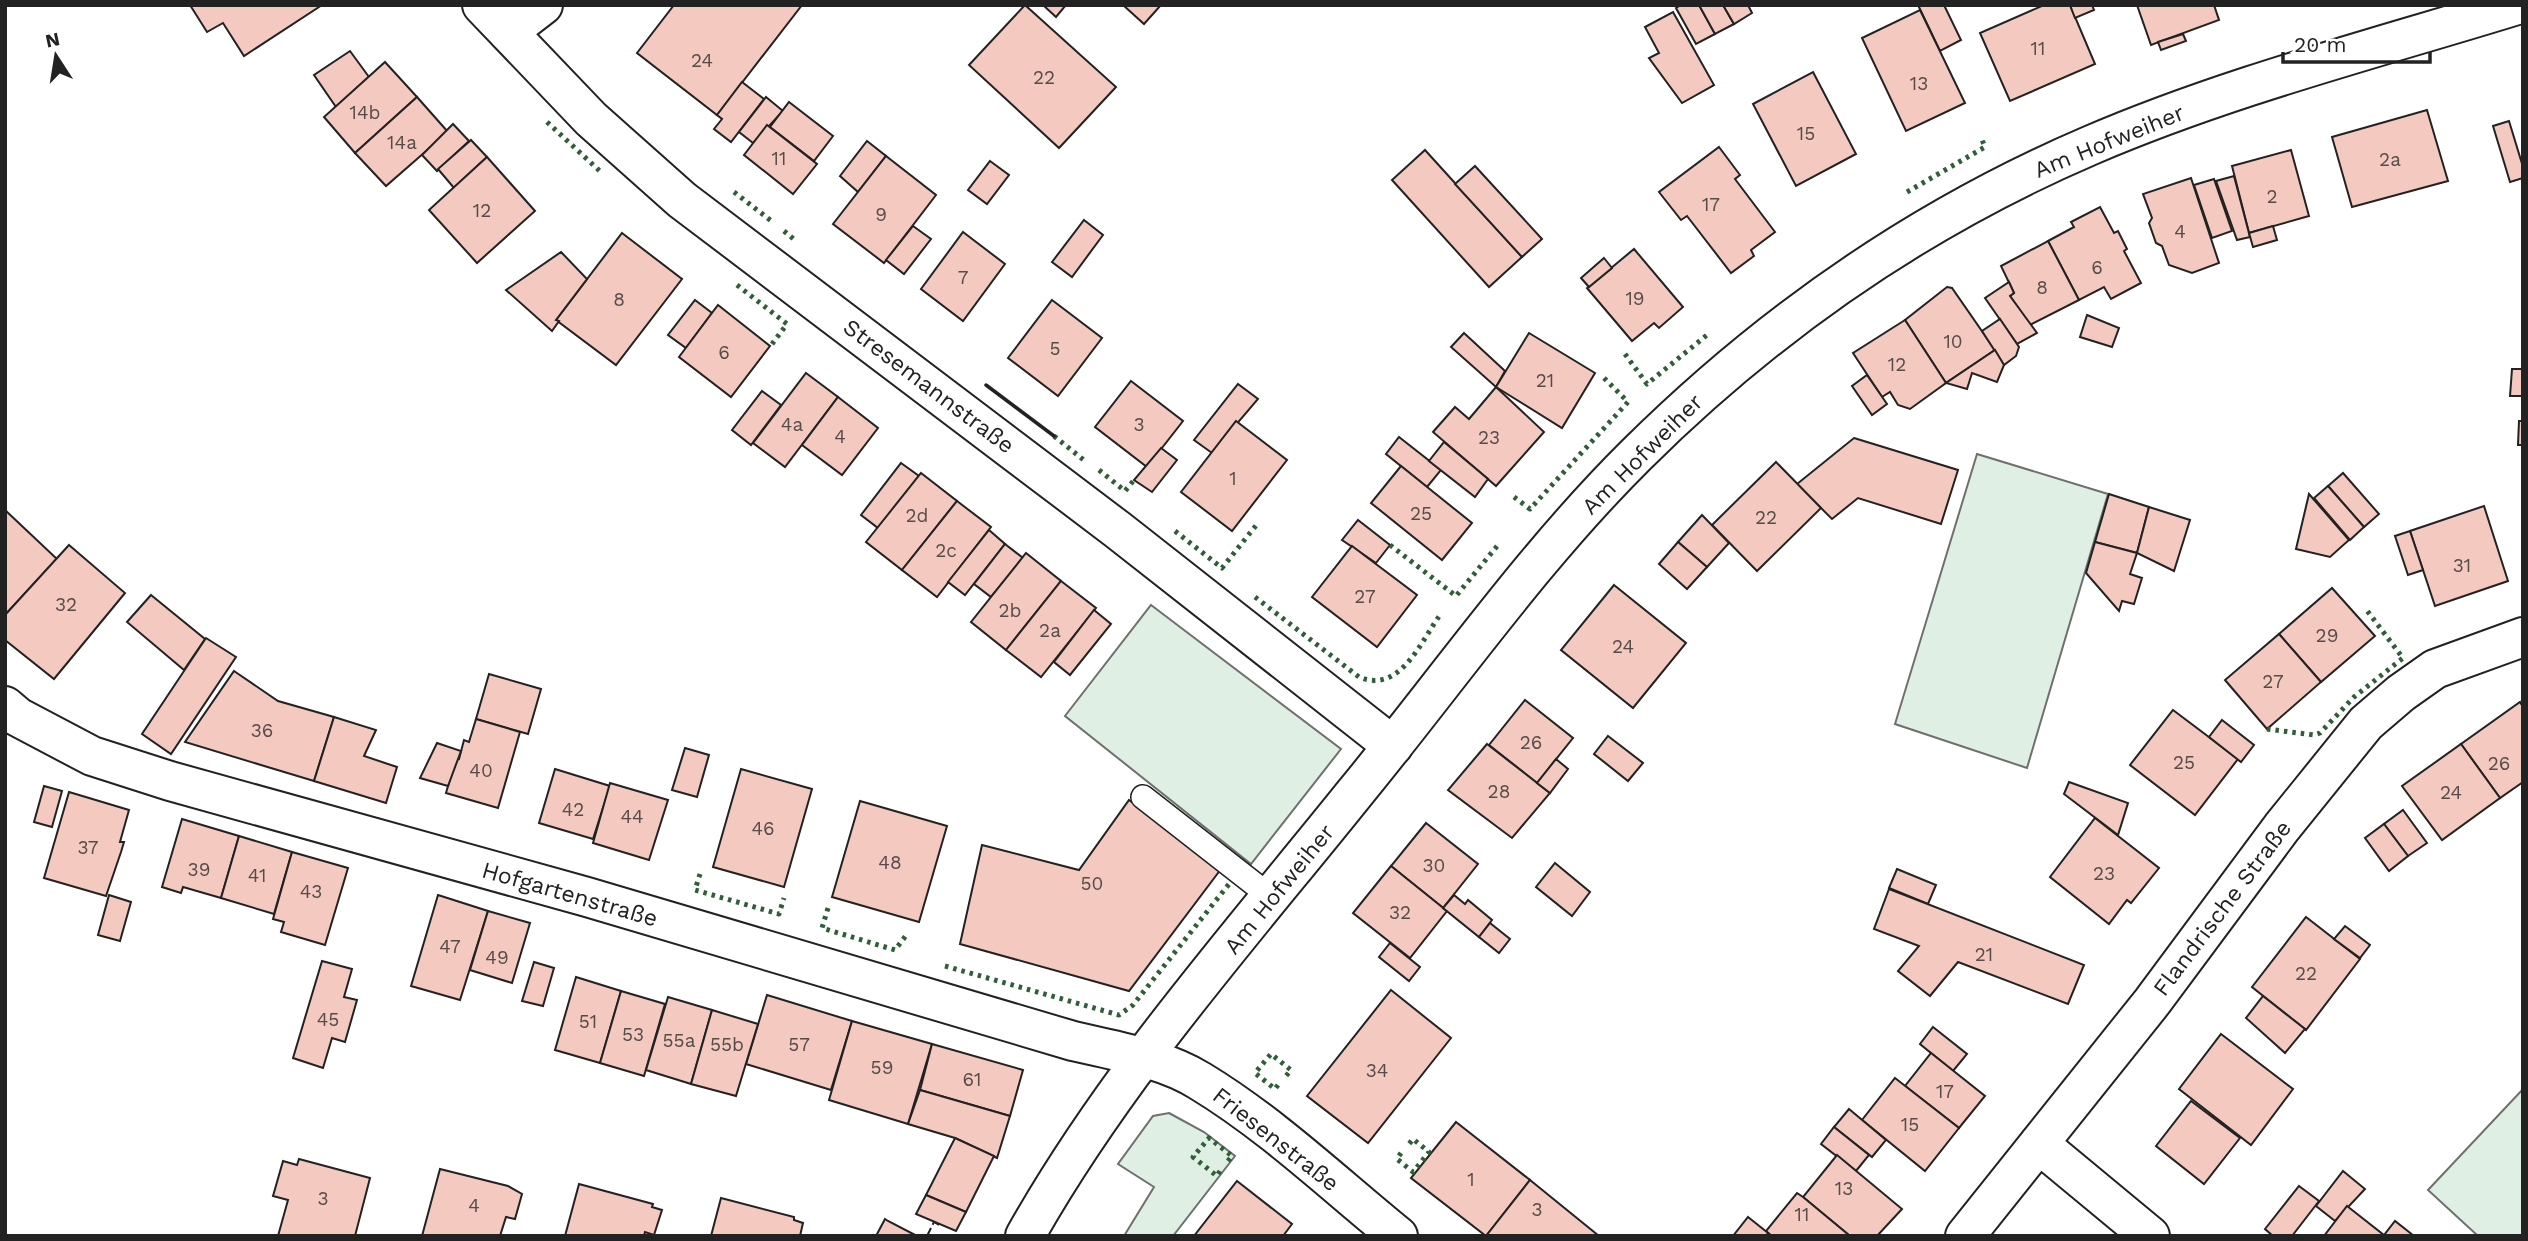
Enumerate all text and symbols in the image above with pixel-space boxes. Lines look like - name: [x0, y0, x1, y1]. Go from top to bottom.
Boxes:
- north arrow: [21, 21, 91, 91]
- scale bar: [2283, 21, 2430, 65]
- text: N: [43, 27, 62, 53]
- text: 20 m: [2294, 32, 2346, 57]
- house number: 11: [2031, 37, 2045, 60]
- house number: 24: [691, 49, 713, 72]
- house number: 22: [1033, 66, 1055, 89]
- house number: 13: [1910, 72, 1928, 95]
- street label: Am Hofweiher: [2030, 99, 2188, 184]
- house number: 14b: [350, 101, 380, 124]
- house number: 15: [1797, 122, 1815, 145]
- house number: 14a: [387, 131, 417, 154]
- house number: 11: [772, 147, 786, 170]
- house number: 2a: [2379, 148, 2401, 171]
- house number: 2: [2266, 185, 2278, 208]
- house number: 17: [1702, 193, 1720, 216]
- house number: 12: [473, 199, 491, 222]
- house number: 9: [875, 203, 887, 226]
- house number: 4: [2174, 220, 2186, 243]
- house number: 6: [2091, 256, 2103, 279]
- house number: 7: [958, 266, 968, 289]
- house number: 8: [2036, 276, 2048, 299]
- house number: 19: [1625, 287, 1645, 310]
- house number: 8: [613, 288, 625, 311]
- street label: Stresemannstraße: [838, 313, 1019, 459]
- house number: 10: [1943, 330, 1963, 353]
- house number: 5: [1049, 337, 1061, 360]
- house number: 6: [718, 341, 730, 364]
- house number: 12: [1888, 353, 1906, 376]
- house number: 21: [1536, 369, 1554, 392]
- street label: Am Hofweiher: [1576, 388, 1708, 520]
- house number: 4a: [781, 413, 803, 436]
- house number: 3: [1133, 413, 1145, 436]
- house number: 4: [834, 425, 846, 448]
- house number: 23: [1478, 426, 1500, 449]
- house number: 1: [1229, 467, 1237, 490]
- house number: 25: [1410, 502, 1432, 525]
- house number: 2d: [906, 504, 929, 527]
- house number: 22: [1755, 506, 1777, 529]
- house number: 2c: [935, 539, 957, 562]
- house number: 31: [2453, 554, 2471, 577]
- house number: 27: [1354, 585, 1376, 608]
- house number: 32: [55, 593, 77, 616]
- house number: 2b: [999, 599, 1022, 622]
- house number: 2a: [1039, 619, 1061, 642]
- house number: 29: [2316, 624, 2338, 647]
- house number: 24: [1612, 635, 1634, 658]
- house number: 27: [2262, 670, 2284, 693]
- house number: 36: [251, 719, 273, 742]
- house number: 26: [1520, 731, 1542, 754]
- house number: 25: [2173, 751, 2195, 774]
- house number: 26: [2488, 752, 2510, 775]
- house number: 40: [469, 759, 493, 782]
- house number: 28: [1488, 780, 1510, 803]
- house number: 24: [2440, 781, 2462, 804]
- house number: 42: [562, 798, 584, 821]
- house number: 44: [620, 805, 644, 828]
- street label: Flandrische Straße: [2148, 815, 2297, 1001]
- house number: 46: [751, 817, 775, 840]
- street label: Am Hofweiher: [1219, 819, 1340, 960]
- house number: 37: [78, 836, 98, 859]
- house number: 48: [878, 851, 902, 874]
- house number: 30: [1423, 854, 1445, 877]
- street label: Hofgartenstraße: [479, 856, 661, 932]
- house number: 39: [188, 858, 210, 881]
- house number: 23: [2093, 862, 2115, 885]
- house number: 41: [248, 864, 266, 887]
- house number: 50: [1081, 872, 1103, 895]
- house number: 43: [300, 880, 322, 903]
- house number: 32: [1389, 901, 1411, 924]
- house number: 47: [439, 935, 461, 958]
- house number: 21: [1975, 943, 1993, 966]
- house number: 49: [485, 946, 509, 969]
- house number: 22: [2295, 962, 2317, 985]
- house number: 45: [317, 1008, 339, 1031]
- house number: 51: [579, 1010, 597, 1033]
- house number: 53: [622, 1023, 644, 1046]
- house number: 55a: [663, 1029, 696, 1052]
- house number: 55b: [710, 1033, 744, 1056]
- house number: 57: [788, 1033, 810, 1056]
- house number: 59: [871, 1056, 893, 1079]
- house number: 34: [1366, 1059, 1388, 1082]
- house number: 61: [963, 1068, 981, 1091]
- house number: 17: [1936, 1080, 1954, 1103]
- street label: Friesenstraße: [1207, 1082, 1344, 1197]
- house number: 15: [1901, 1113, 1919, 1136]
- house number: 1: [1467, 1168, 1475, 1191]
- house number: 13: [1835, 1177, 1853, 1200]
- house number: 3: [317, 1187, 329, 1210]
- house number: 4: [468, 1194, 480, 1217]
- house number: 3: [1531, 1198, 1543, 1221]
- house number: 11: [1795, 1203, 1809, 1226]

